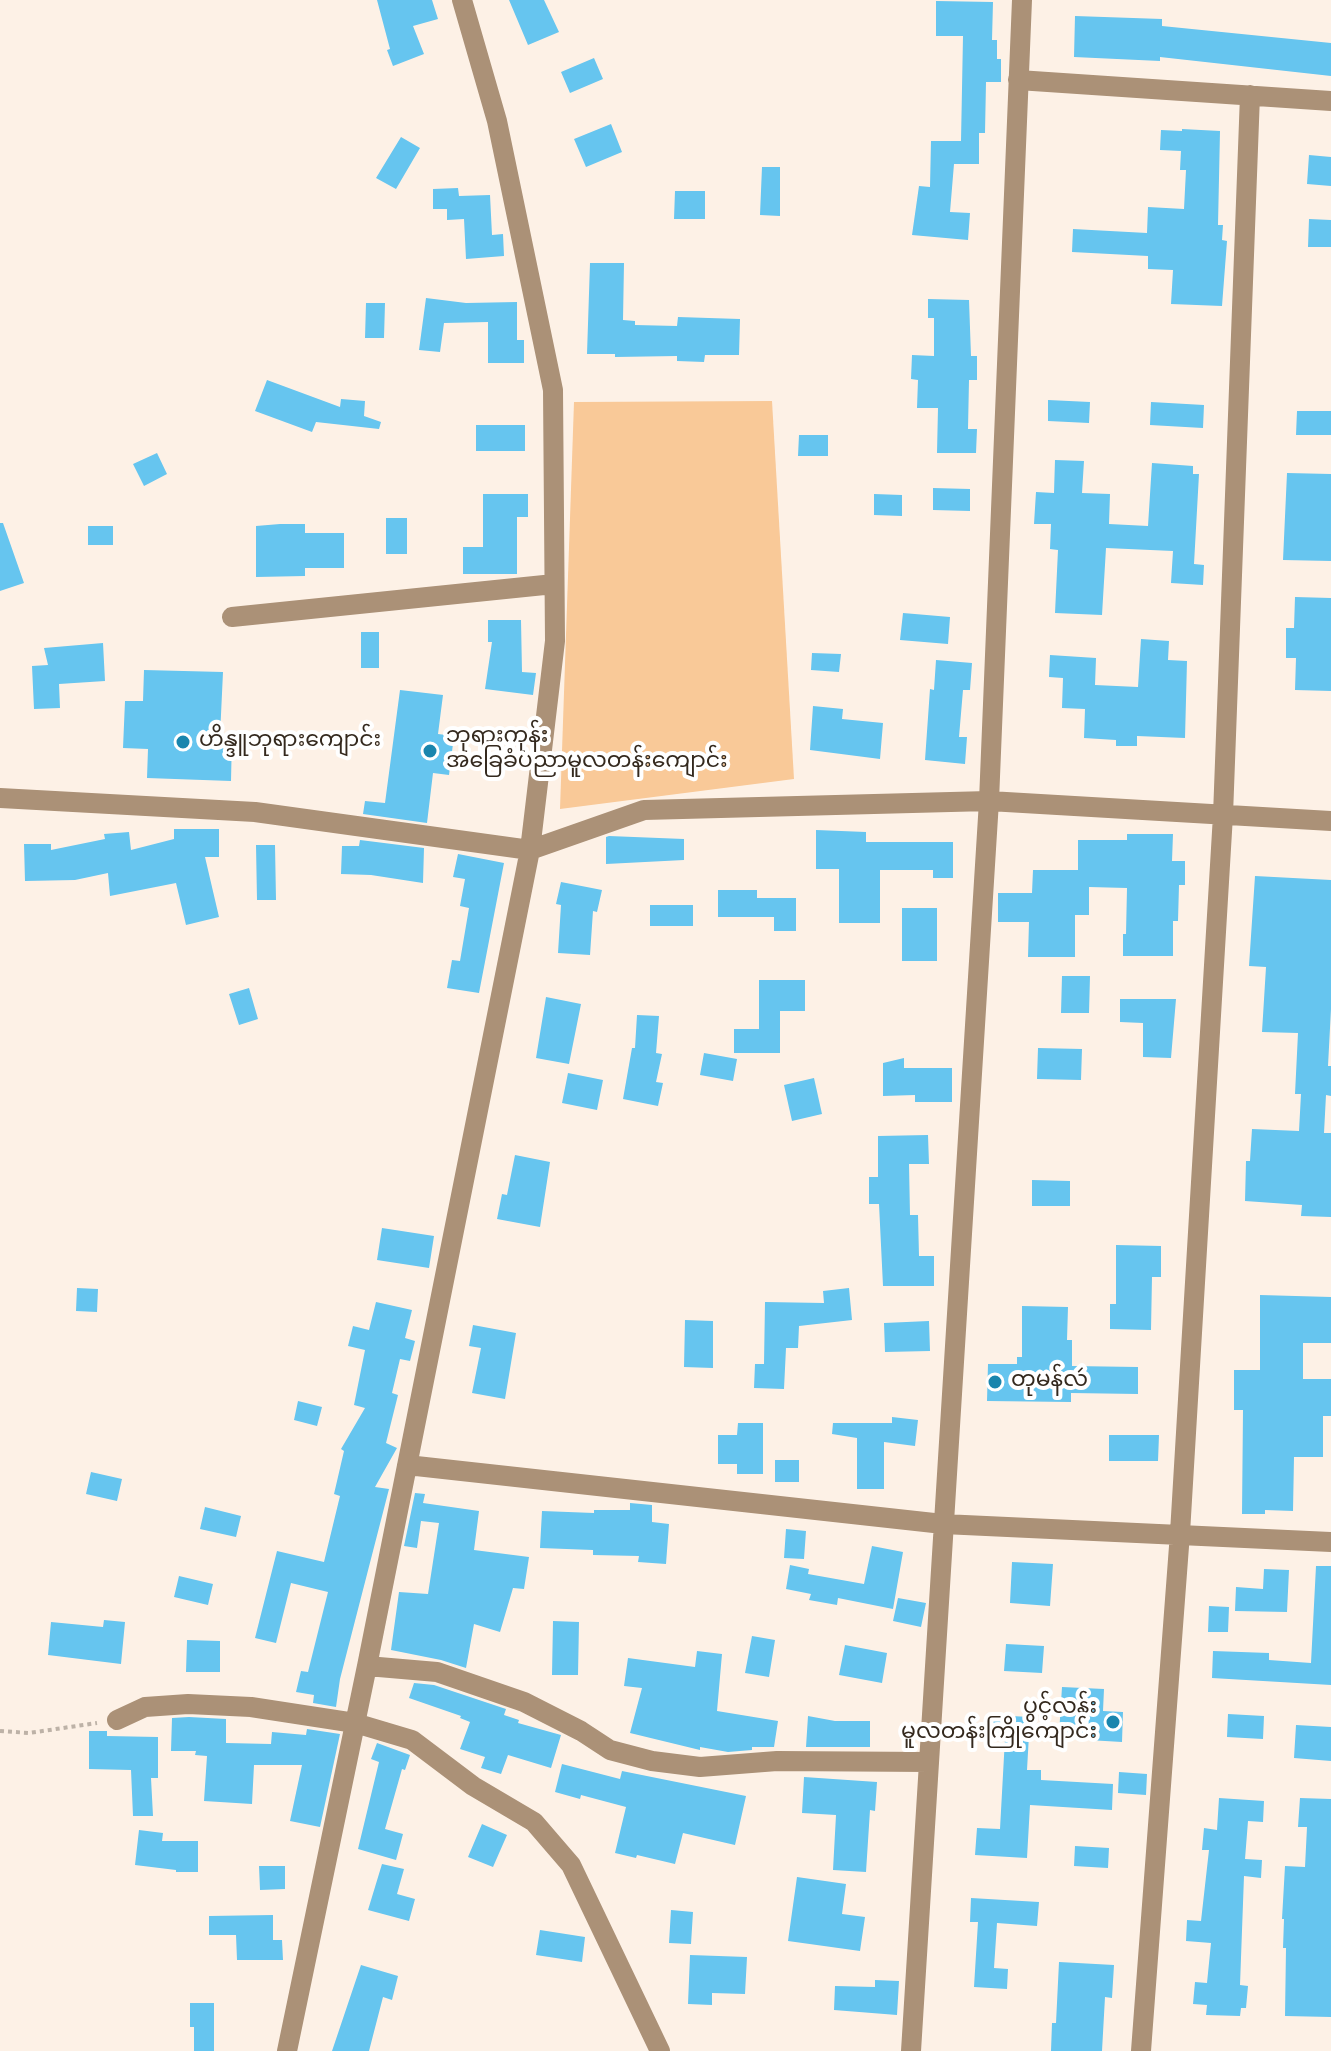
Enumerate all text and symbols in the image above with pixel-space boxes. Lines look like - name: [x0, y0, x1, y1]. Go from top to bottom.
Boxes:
- place label: ဘုရားကုန်း အခြေခံပညာမူလတန်းကျောင်း: [446, 725, 728, 776]
- place label: ဟိန္ဒူဘုရားကျောင်း: [199, 729, 381, 755]
- marker: ဟိန္ဒူဘုရားကျောင်း: [174, 733, 192, 751]
- marker: ဘုရားကုန်း အခြေခံပညာမူလတန်းကျောင်း: [421, 742, 439, 760]
- place label: တုမန်လဴ: [1011, 1369, 1088, 1395]
- marker: တုမန်လဴ: [986, 1373, 1004, 1391]
- place label: ပွင့်လန်း မူလတန်းကြိုကျောင်း: [901, 1696, 1097, 1748]
- marker: ပွင့်လန်း မူလတန်းကြိုကျောင်း: [1104, 1713, 1122, 1731]

